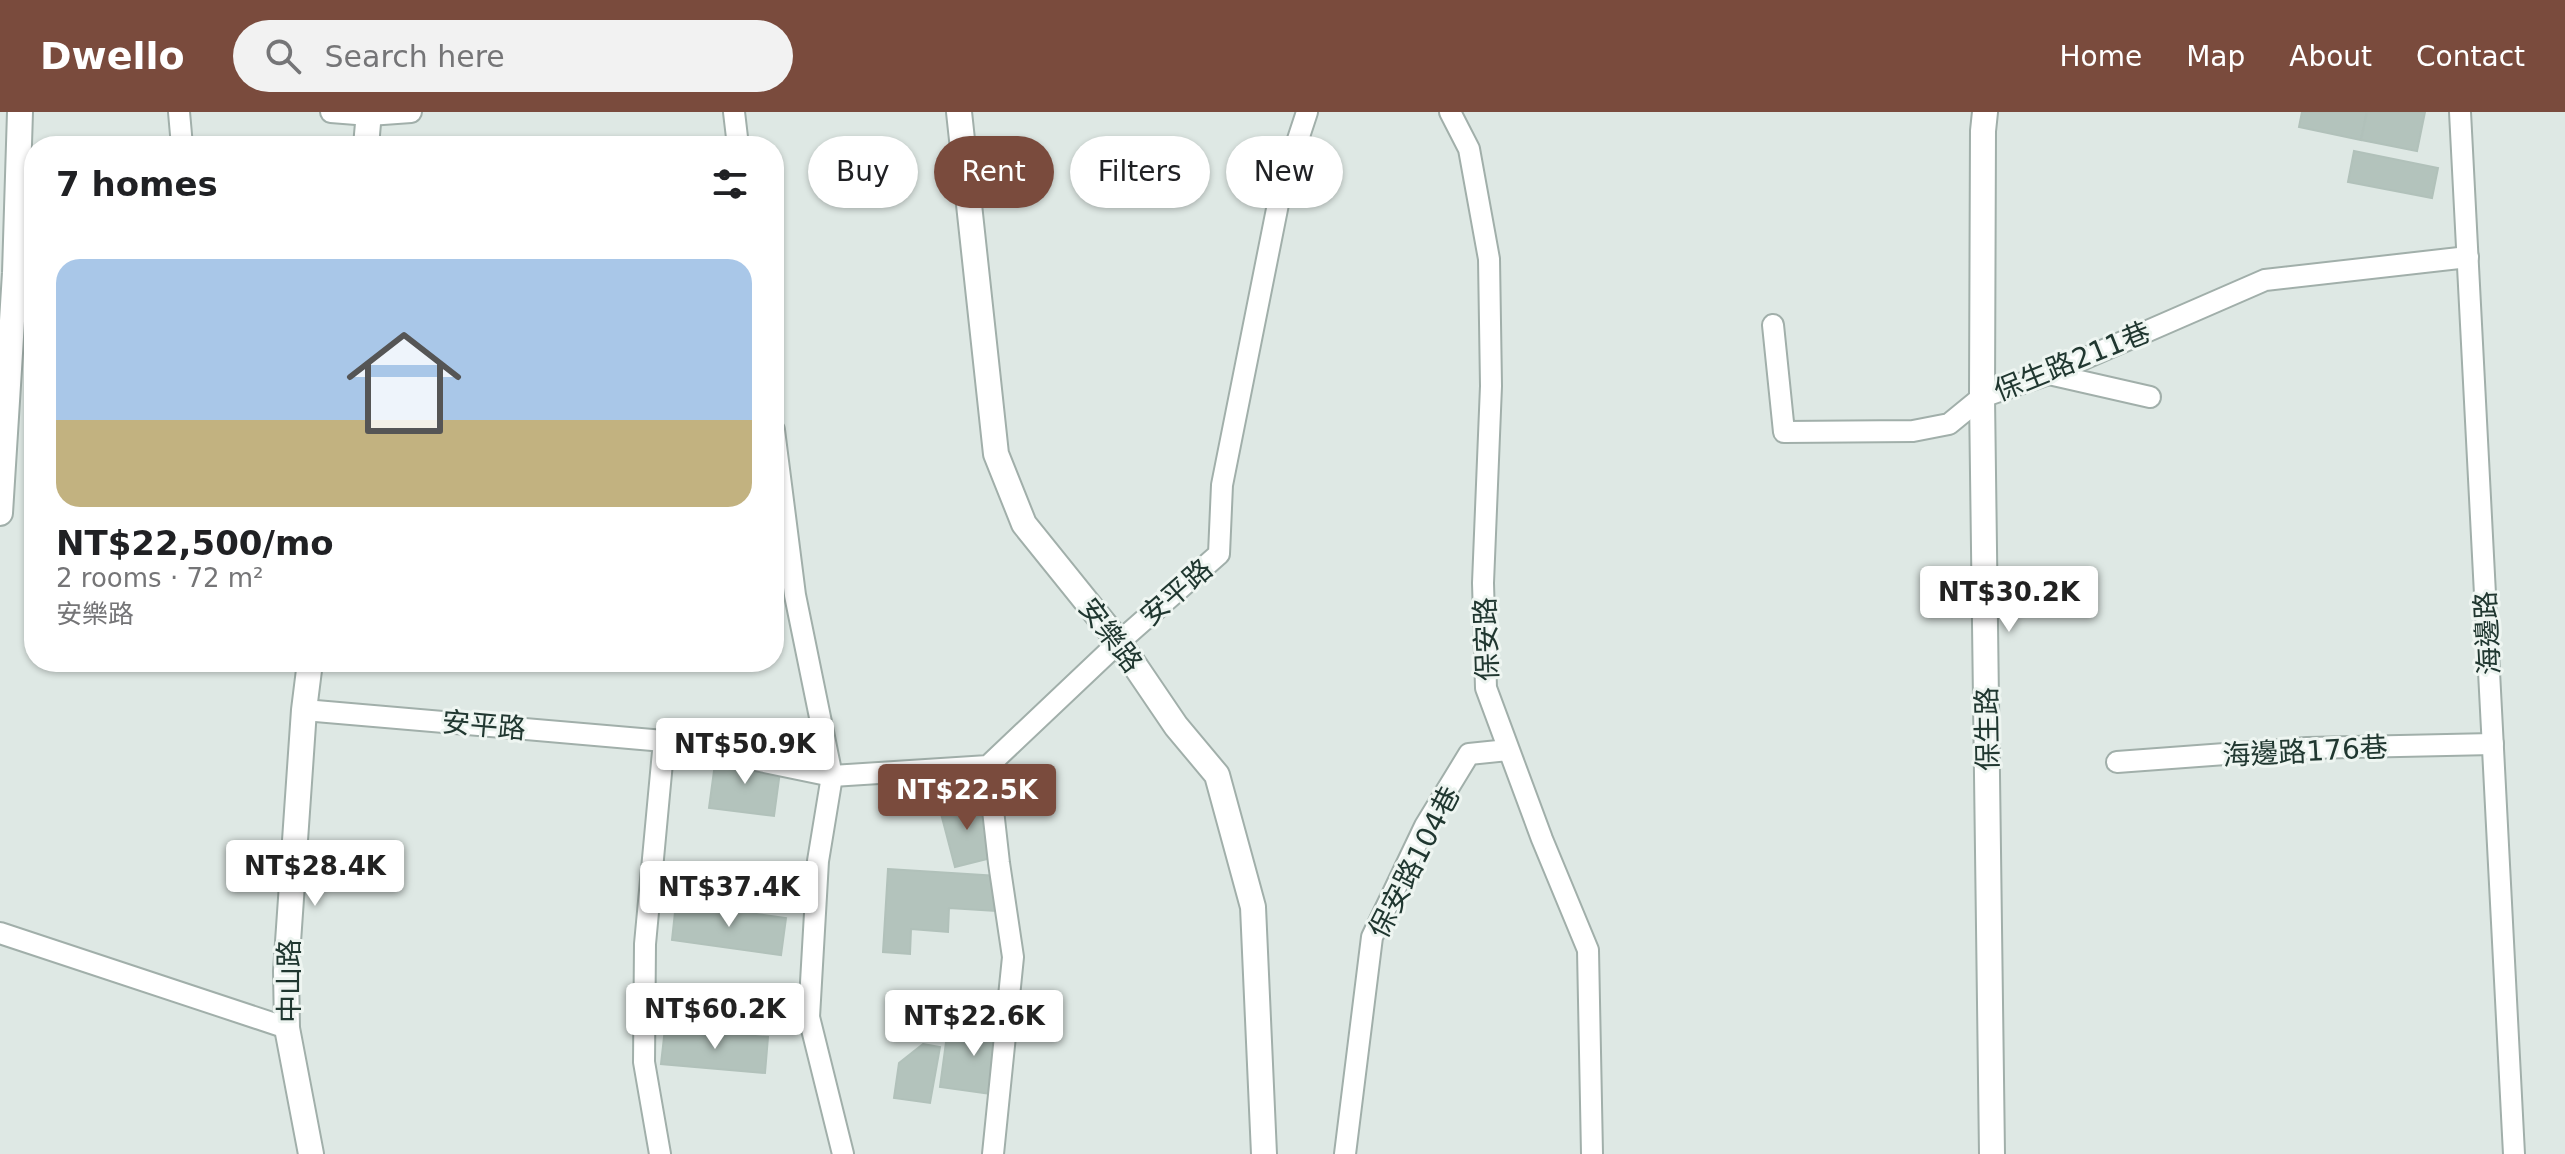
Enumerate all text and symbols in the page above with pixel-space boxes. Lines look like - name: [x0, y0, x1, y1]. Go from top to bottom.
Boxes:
- search box: [233, 20, 793, 92]
- text: Dwello: [40, 34, 185, 78]
- icon: search: [261, 34, 305, 78]
- text: Search here: [325, 39, 505, 74]
- text: Home: [2059, 40, 2142, 73]
- text: Map: [2186, 40, 2245, 73]
- text: About: [2289, 40, 2372, 73]
- text: Contact: [2416, 40, 2525, 73]
- chip: Buy: [808, 136, 918, 208]
- chip: Rent: [934, 136, 1054, 208]
- chip: Filters: [1070, 136, 1210, 208]
- chip: New: [1226, 136, 1343, 208]
- icon: filters: [708, 162, 752, 206]
- text: 7 homes: [56, 164, 218, 204]
- icon: home: [332, 311, 476, 455]
- street label: 保生路211巷: [1989, 315, 2155, 408]
- text: NT$22,500/mo: [56, 523, 334, 563]
- street label: 安平路: [1134, 552, 1219, 632]
- text: 2 rooms · 72 m²: [56, 563, 264, 593]
- pin: NT$30.2K: [1926, 566, 2092, 634]
- text: NT$30.2K: [1938, 577, 2080, 607]
- street label: 海邊路: [2469, 590, 2506, 676]
- street label: 安樂路: [1072, 592, 1149, 679]
- street label: 保安路: [1469, 596, 1504, 682]
- text: 安樂路: [56, 599, 134, 629]
- street label: 保生路: [1970, 687, 2005, 771]
- street label: 安平路: [441, 705, 527, 746]
- pin: NT$50.9K: [662, 718, 828, 786]
- text: NT$50.9K: [674, 729, 816, 759]
- street label: 海邊路176巷: [2222, 731, 2389, 772]
- pin: NT$22.5K: [884, 764, 1050, 832]
- text: NT$22.5K: [896, 775, 1038, 805]
- street label: 保安路104巷: [1362, 781, 1467, 943]
- pin: NT$28.4K: [232, 840, 398, 908]
- text: NT$28.4K: [244, 851, 386, 881]
- pin: NT$37.4K: [646, 861, 812, 929]
- text: NT$37.4K: [658, 872, 800, 902]
- street label: 中山路: [273, 939, 306, 1023]
- pin: NT$60.2K: [632, 983, 798, 1051]
- pin: NT$22.6K: [891, 990, 1057, 1058]
- text: NT$60.2K: [644, 994, 786, 1024]
- text: NT$22.6K: [903, 1001, 1045, 1031]

